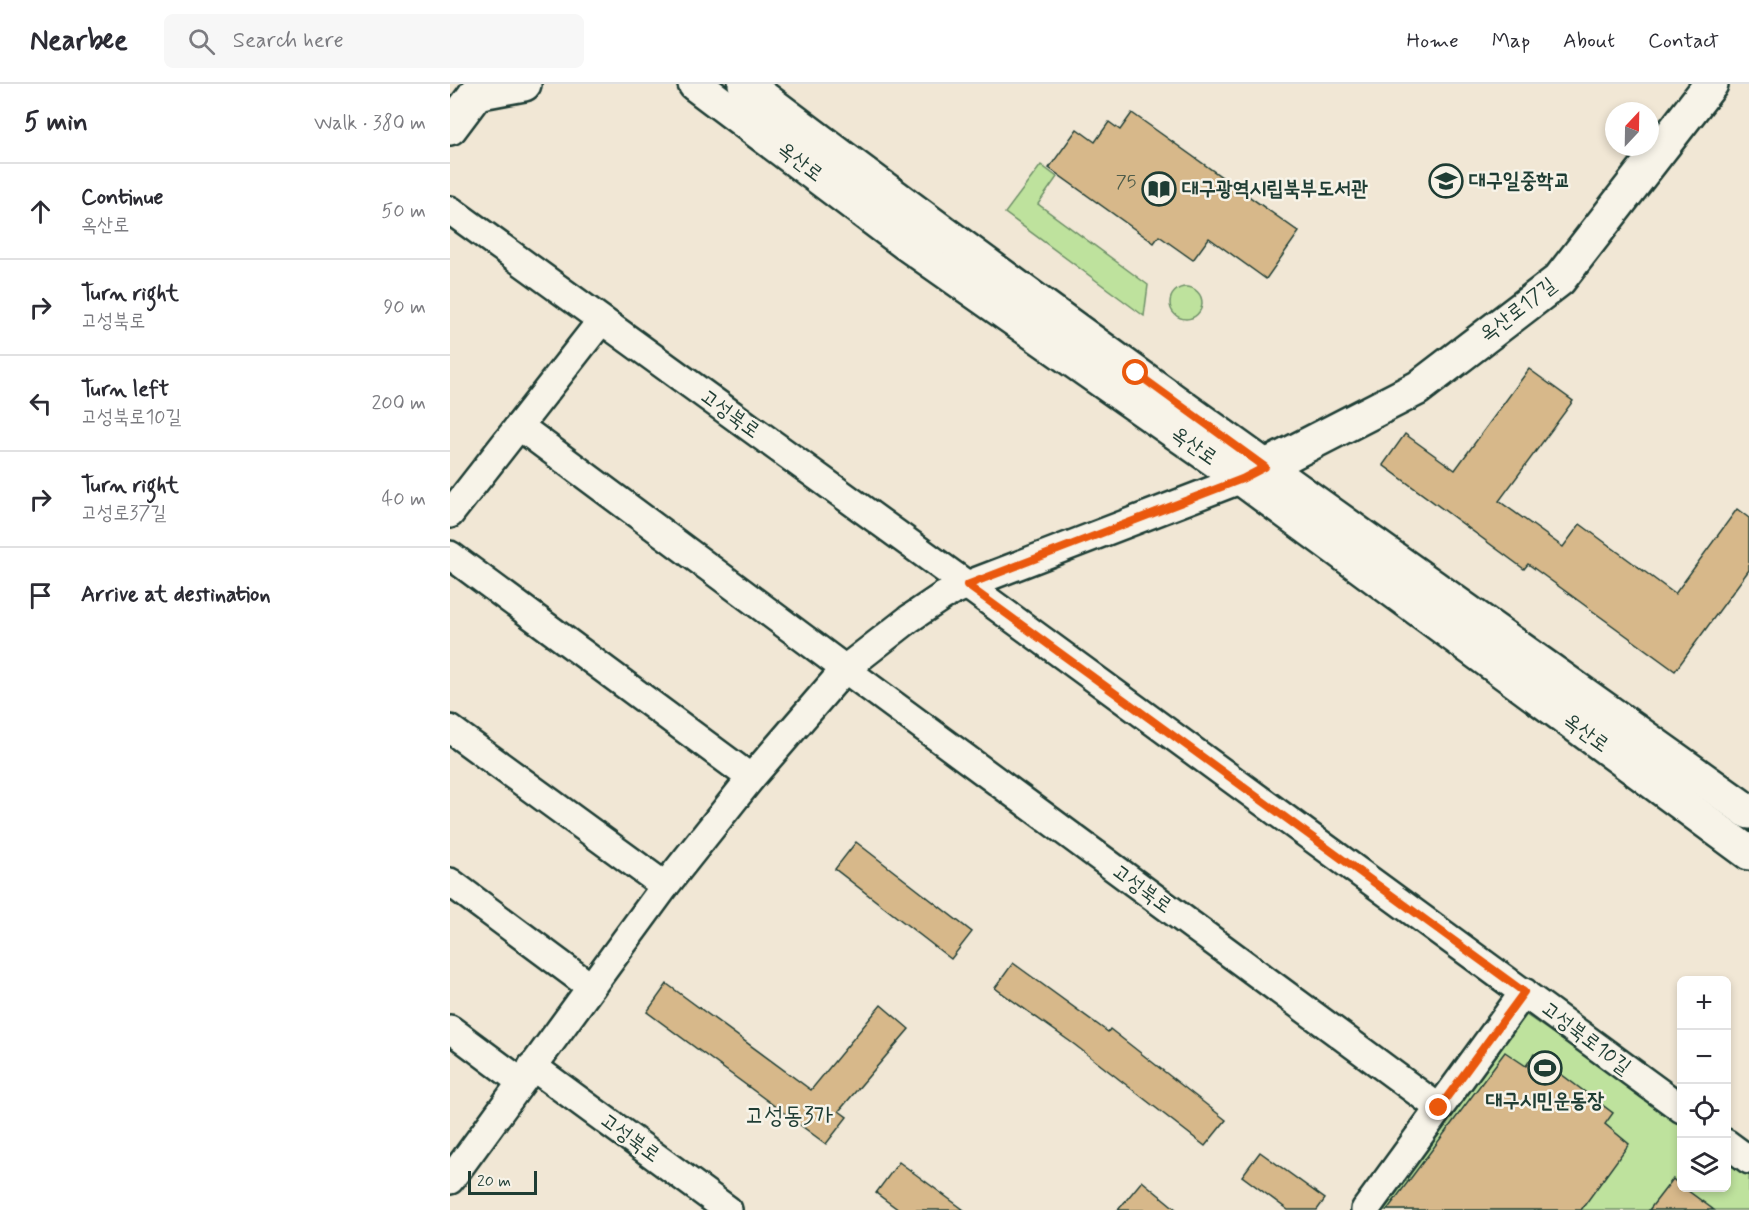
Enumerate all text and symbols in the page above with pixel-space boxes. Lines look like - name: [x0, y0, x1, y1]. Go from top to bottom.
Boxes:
- search box: [164, 14, 584, 68]
- text: Nearbee: [30, 23, 128, 60]
- icon: search: [185, 25, 218, 58]
- text: Search here: [233, 27, 344, 55]
- text: Home: [1407, 27, 1459, 55]
- text: Map: [1492, 27, 1530, 55]
- text: About: [1563, 27, 1615, 55]
- text: Contact: [1648, 27, 1719, 55]
- north arrow: [1605, 102, 1659, 156]
- text: 5 min: [24, 106, 88, 140]
- text: Walk · 380 m: [314, 110, 426, 137]
- street label: 옥산로: [771, 136, 829, 188]
- school or university icon: 대구일중학교: [1428, 163, 1464, 199]
- place label: 대구일중학교: [1469, 167, 1570, 195]
- house number: 75: [1116, 170, 1136, 194]
- library icon: 대구광역시립북부도서관: [1141, 171, 1177, 207]
- place label: 대구광역시립북부도서관: [1182, 175, 1368, 203]
- text: Continue: [81, 184, 163, 212]
- icon: ahead: [24, 195, 57, 228]
- text: 50 m: [381, 198, 426, 225]
- text: 옥산로: [81, 212, 129, 239]
- street label: 옥산로17길: [1474, 271, 1562, 349]
- text: Turn right: [81, 280, 179, 308]
- icon: right: [24, 291, 57, 324]
- text: 90 m: [383, 294, 426, 321]
- text: 고성북로: [81, 308, 145, 335]
- route start: [1122, 359, 1148, 385]
- text: Turn left: [81, 376, 169, 404]
- street label: 고성북로: [694, 383, 766, 445]
- icon: left: [24, 387, 57, 420]
- text: 200 m: [371, 390, 426, 417]
- text: 고성북로10길: [81, 404, 182, 431]
- street label: 옥산로: [1165, 420, 1223, 472]
- text: Turn right: [81, 472, 179, 500]
- icon: right: [24, 483, 57, 516]
- text: 40 m: [382, 486, 426, 513]
- text: 고성로37길: [81, 500, 167, 527]
- icon: arrive: [24, 579, 57, 612]
- text: Arrive at destination: [81, 581, 271, 609]
- street label: 옥산로: [1557, 707, 1615, 759]
- street label: 고성북로: [1106, 858, 1178, 920]
- map controls: [1677, 976, 1731, 1192]
- button: +: [1677, 976, 1731, 1030]
- street label: 고성북로10길: [1535, 995, 1637, 1081]
- button: −: [1677, 1030, 1731, 1084]
- sports icon: 대구시민운동장: [1527, 1050, 1563, 1086]
- button: locate: [1677, 1084, 1731, 1138]
- place label: 대구시민운동장: [1486, 1087, 1604, 1115]
- route end: [1425, 1094, 1451, 1120]
- district label: 고성동3가: [745, 1101, 833, 1132]
- street label: 고성북로: [594, 1107, 666, 1169]
- button: layers: [1677, 1138, 1731, 1192]
- scale bar: [468, 1168, 537, 1196]
- text: 20 m: [477, 1171, 511, 1192]

